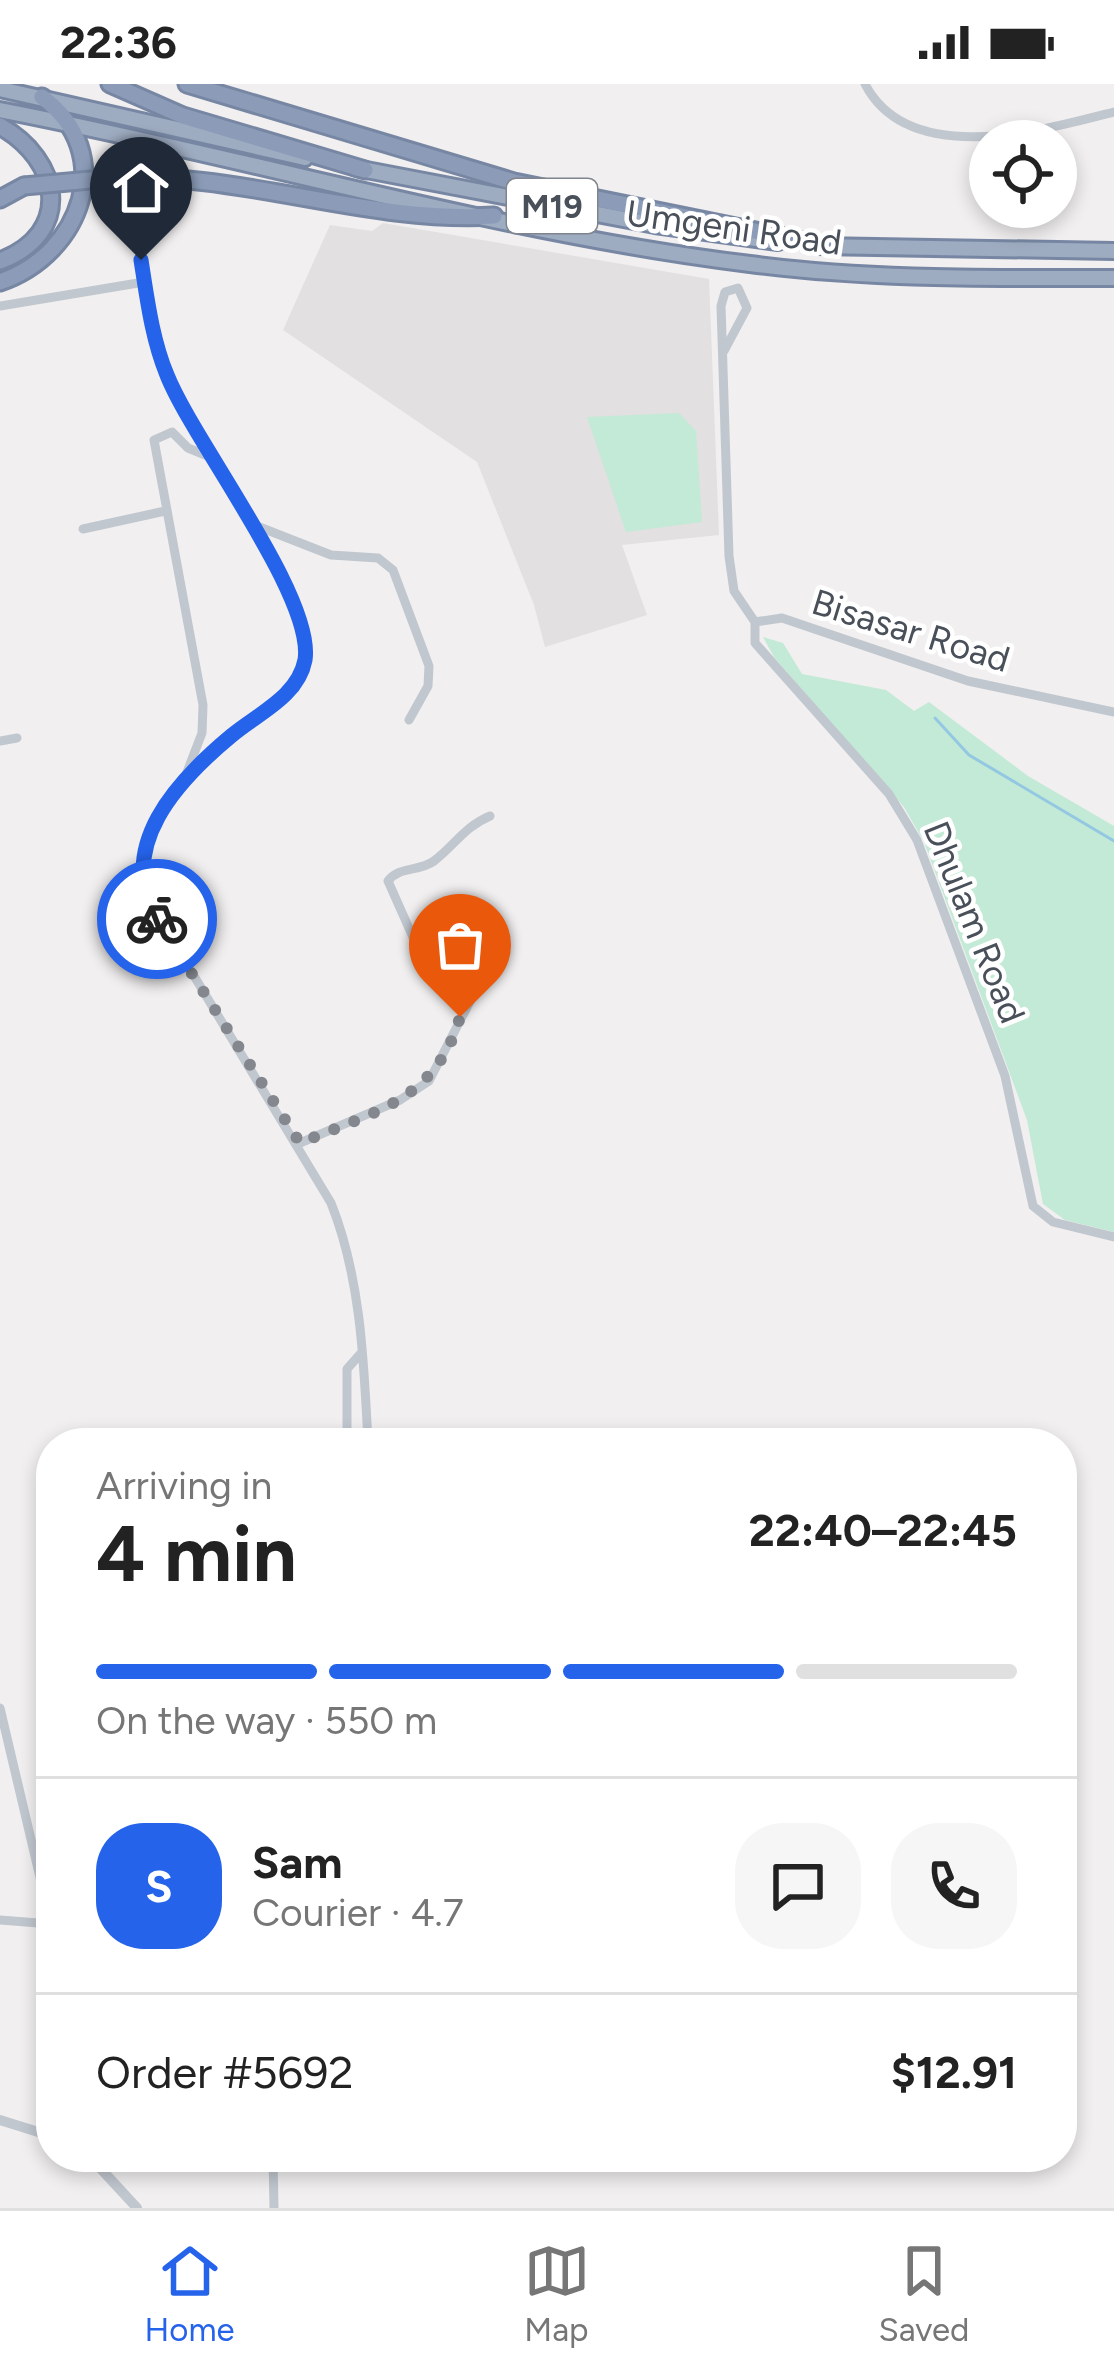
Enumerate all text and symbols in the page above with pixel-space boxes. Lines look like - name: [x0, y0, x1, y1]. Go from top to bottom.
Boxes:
- text: 22:36: [60, 15, 177, 69]
- map controls: [969, 120, 1077, 228]
- button: locate: [969, 120, 1077, 228]
- pin: [90, 137, 192, 260]
- icon: home: [108, 155, 174, 221]
- road number: M19: [507, 179, 597, 233]
- street label: Umgeni Road: [623, 191, 844, 264]
- street label: Bisasar Road: [807, 580, 1015, 681]
- street label: Dhulam Road: [915, 815, 1034, 1029]
- courier: [97, 859, 217, 979]
- icon: bike: [124, 886, 190, 952]
- pin: [409, 894, 511, 1017]
- icon: bag: [427, 912, 493, 978]
- text: Arriving in: [96, 1462, 272, 1509]
- text: 22:40–22:45: [749, 1503, 1017, 1557]
- text: 4 min: [96, 1507, 297, 1601]
- text: On the way · 550 m: [96, 1697, 437, 1744]
- button: chat: [735, 1823, 861, 1949]
- button: phone: [891, 1823, 1017, 1949]
- text: Sam: [252, 1835, 343, 1889]
- text: S: [145, 1859, 173, 1913]
- text: Courier · 4.7: [252, 1889, 464, 1936]
- text: Order #5692: [96, 2045, 354, 2099]
- text: $12.91: [891, 2045, 1017, 2099]
- tab: Home: [144, 2238, 235, 2349]
- tab: Map: [524, 2238, 590, 2349]
- tab: Saved: [878, 2238, 969, 2349]

